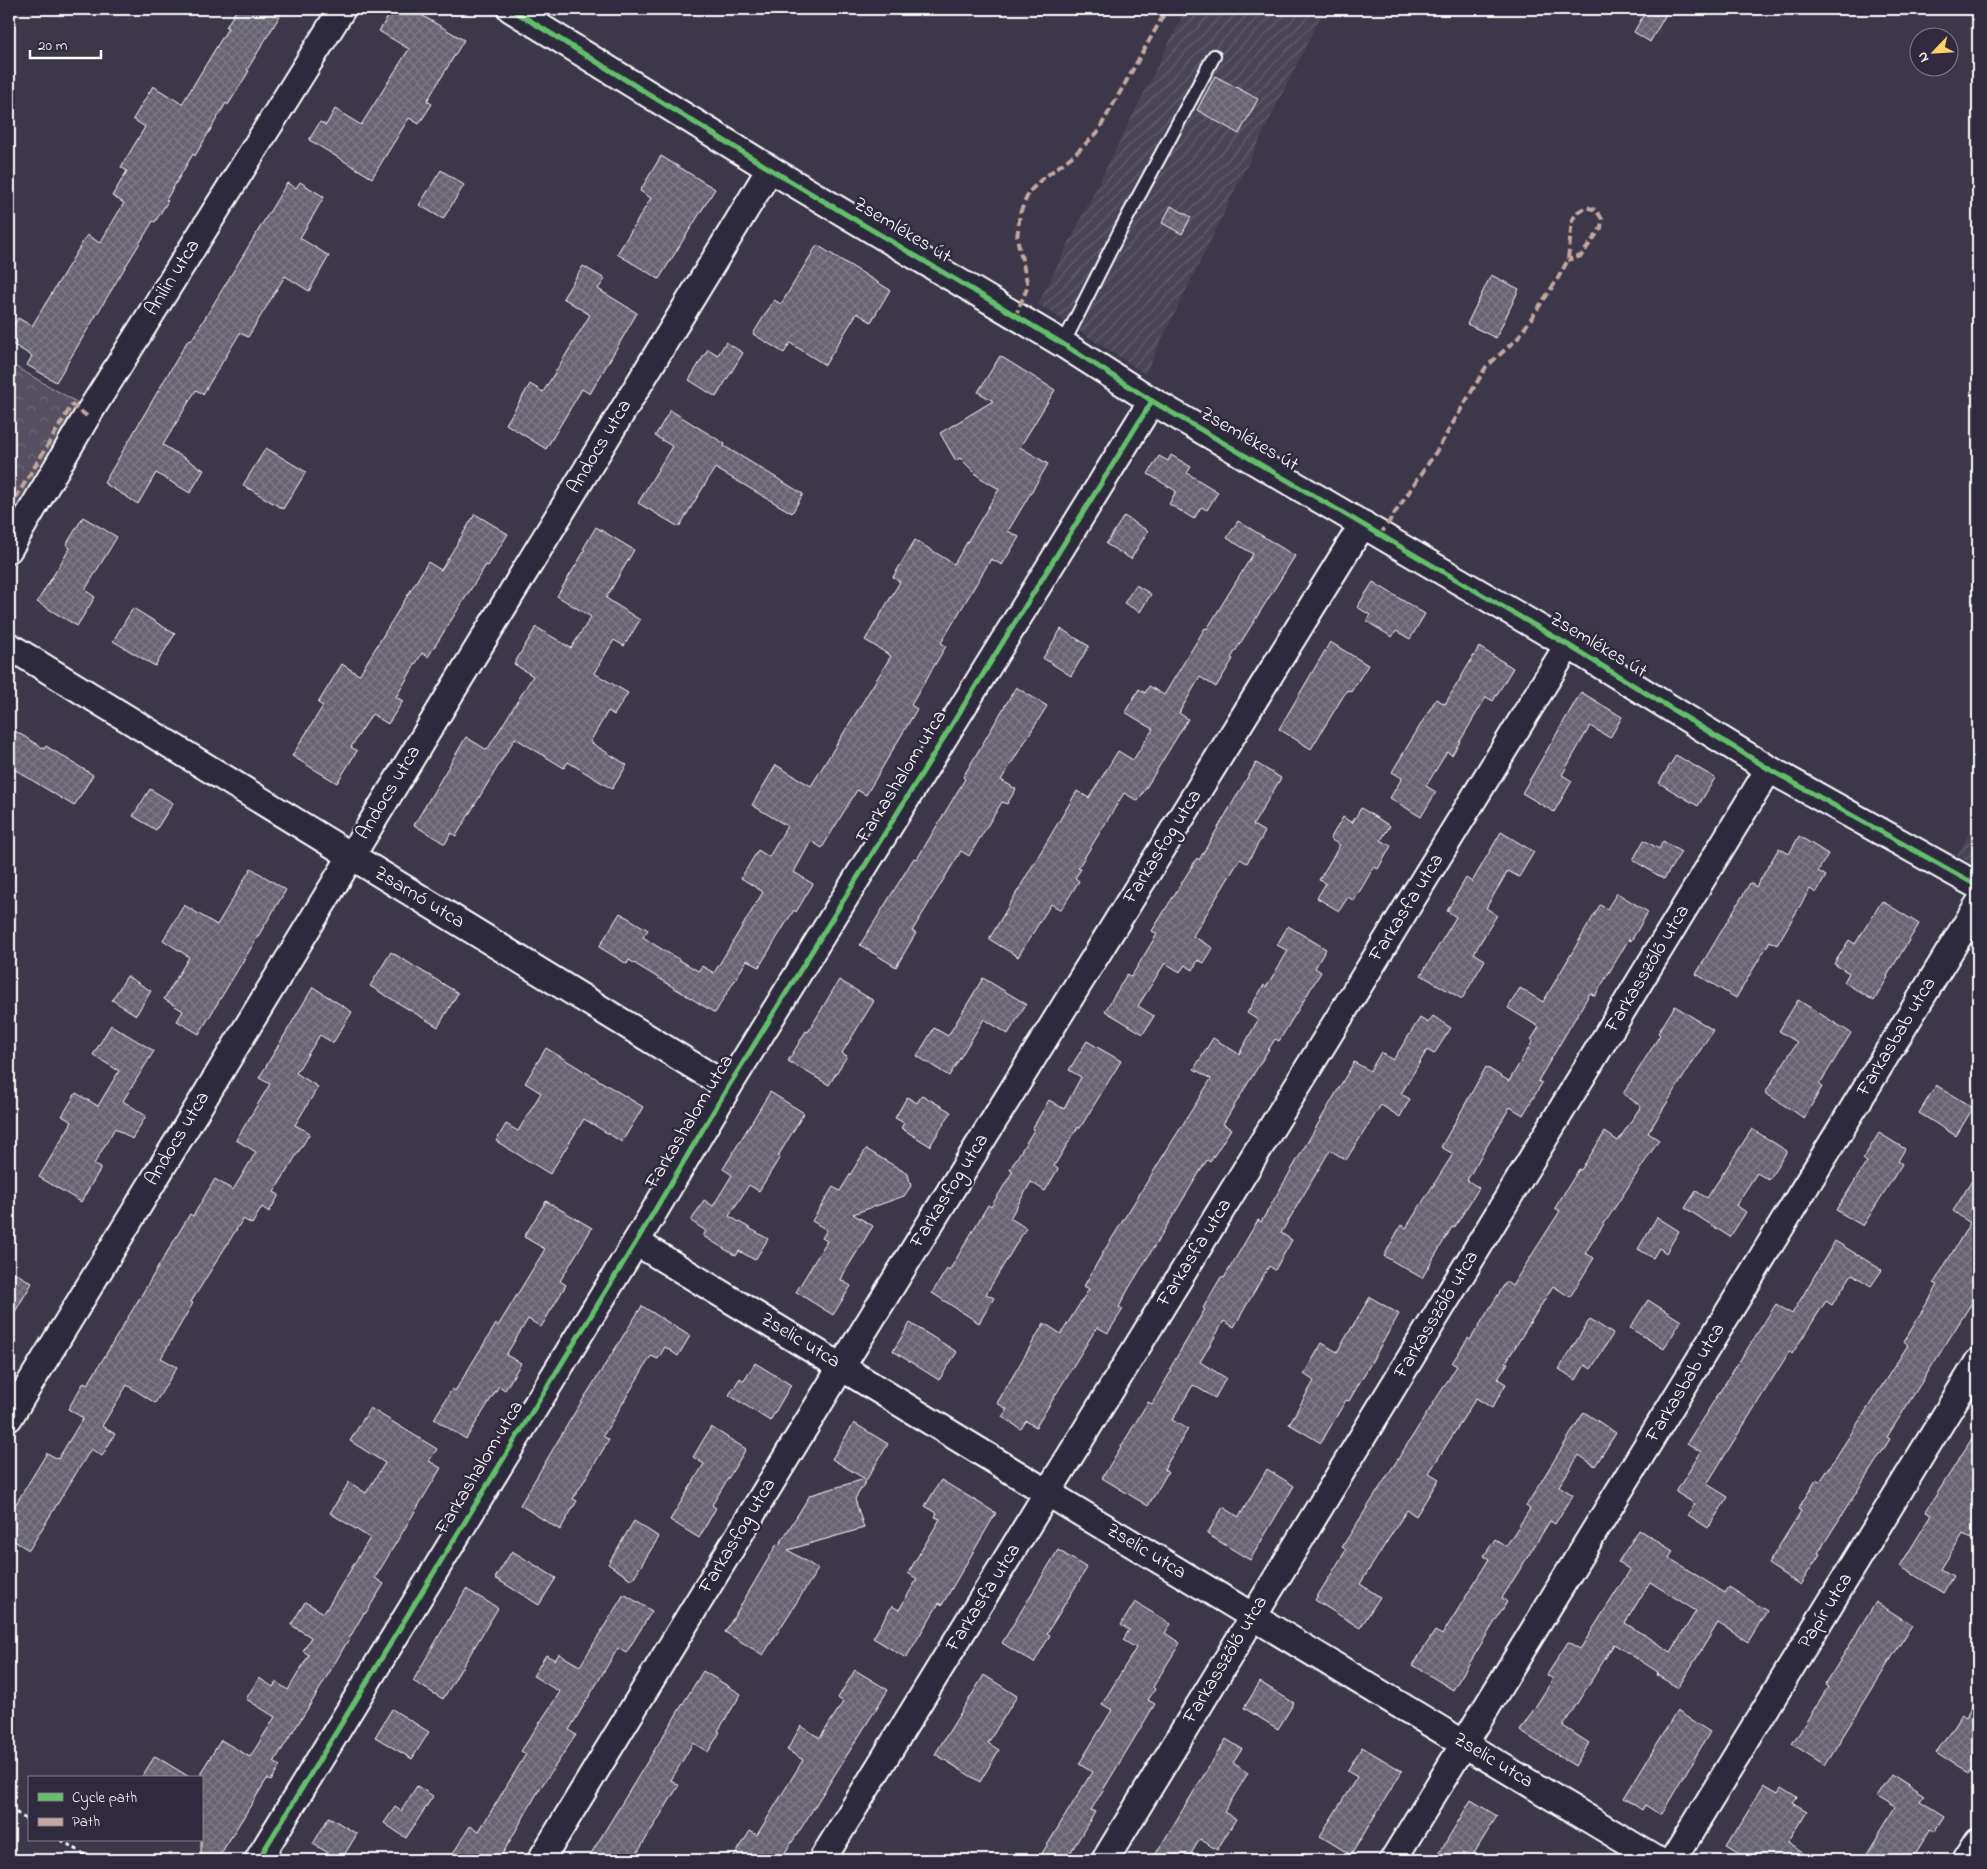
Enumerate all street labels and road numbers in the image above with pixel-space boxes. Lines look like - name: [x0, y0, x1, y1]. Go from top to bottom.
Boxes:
- street label: Zsemlékes út: [848, 190, 957, 272]
- street label: Anilin utca: [138, 234, 208, 322]
- street label: Andocs utca: [560, 394, 640, 500]
- street label: Zsemlékes út: [1194, 400, 1304, 480]
- street label: Zsemlékes út: [1544, 605, 1653, 687]
- street label: Farkashalom utca: [849, 705, 955, 850]
- street label: Andocs utca: [349, 740, 429, 846]
- street label: Farkasfog utca: [1116, 784, 1211, 911]
- street label: Farkasfa utca: [1362, 848, 1452, 969]
- street label: Zsarnó utca: [368, 859, 470, 937]
- street label: Farkasszőlő utca: [1598, 900, 1698, 1039]
- street label: Farkasbab utca: [1849, 972, 1944, 1103]
- street label: Farkashalom utca: [638, 1049, 742, 1195]
- street label: Andocs utca: [138, 1086, 218, 1192]
- street label: Farkasfog utca: [903, 1128, 998, 1255]
- street label: Farkasfa utca: [1150, 1193, 1240, 1314]
- street label: Farkasszőlő utca: [1387, 1246, 1487, 1385]
- street label: Zselic utca: [754, 1306, 846, 1376]
- street label: Farkasbab utca: [1638, 1318, 1733, 1449]
- street label: Farkashalom utca: [428, 1395, 532, 1541]
- street label: Farkasfog utca: [692, 1473, 785, 1601]
- street label: Zselic utca: [1100, 1517, 1192, 1587]
- street label: Farkasfa utca: [939, 1538, 1029, 1659]
- street label: Papír utca: [1791, 1567, 1861, 1655]
- street label: Farkasszőlő utca: [1176, 1591, 1276, 1730]
- street label: Zselic utca: [1447, 1726, 1539, 1796]

